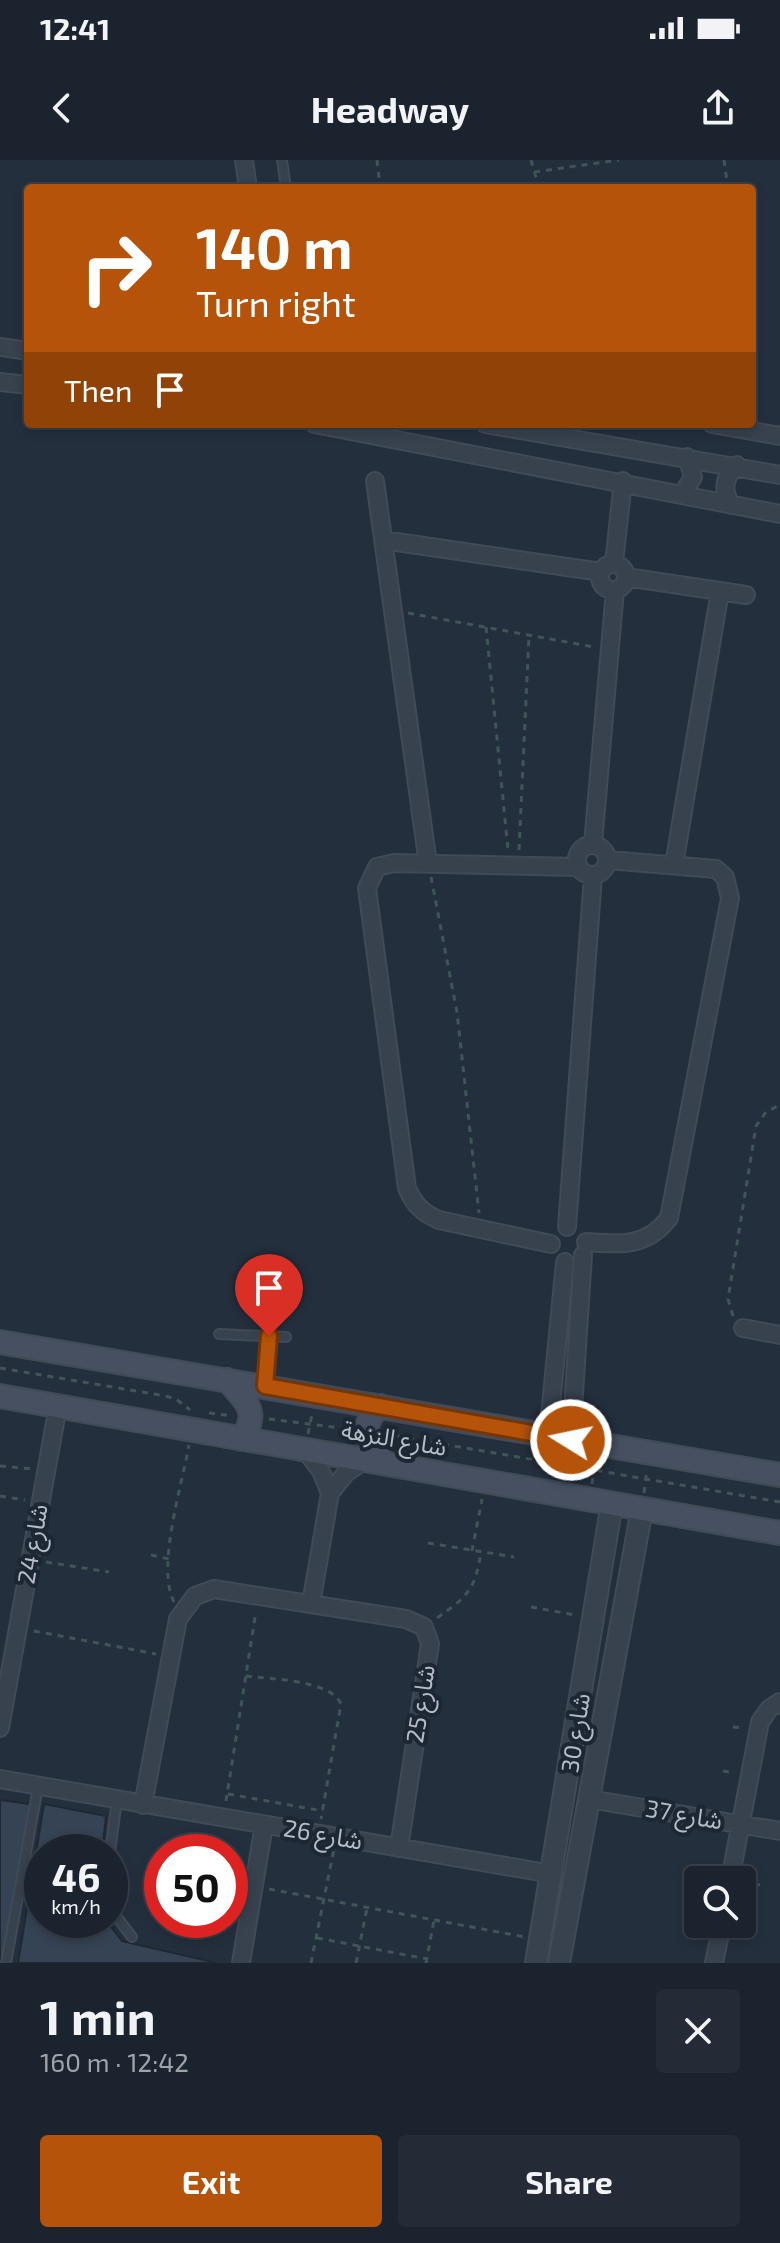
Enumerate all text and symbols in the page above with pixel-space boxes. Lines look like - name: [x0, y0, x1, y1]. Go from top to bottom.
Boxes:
- text: 12:41: [40, 10, 110, 46]
- icon: back: [40, 86, 84, 130]
- icon: share: [696, 86, 740, 130]
- text: Headway: [311, 87, 469, 130]
- text: 140 m: [196, 213, 353, 280]
- icon: right: [64, 216, 168, 320]
- text: Turn right: [196, 281, 356, 324]
- icon: arrive: [148, 368, 192, 412]
- text: Then: [64, 372, 132, 408]
- pin: [235, 1254, 303, 1336]
- icon: arrive: [247, 1266, 291, 1310]
- position arrow: [529, 1398, 613, 1482]
- street label: شارع النزهة: [339, 1414, 449, 1465]
- street label: شارع 24: [10, 1502, 57, 1587]
- street label: شارع 25: [399, 1663, 444, 1745]
- street label: شارع 30: [554, 1691, 599, 1775]
- street label: شارع 37: [643, 1792, 725, 1838]
- street label: شارع 26: [281, 1812, 365, 1859]
- speed limit sign: 50: [144, 1834, 248, 1938]
- text: 46: [51, 1852, 101, 1900]
- map controls: [684, 1866, 756, 1938]
- button: search: [684, 1866, 756, 1938]
- text: km/h: [51, 1894, 101, 1918]
- text: 1 min: [40, 1987, 156, 2045]
- button: close: [656, 1989, 740, 2073]
- text: 160 m · 12:42: [40, 2046, 189, 2077]
- button: Exit: [40, 2135, 382, 2227]
- button: Share: [398, 2135, 740, 2227]

